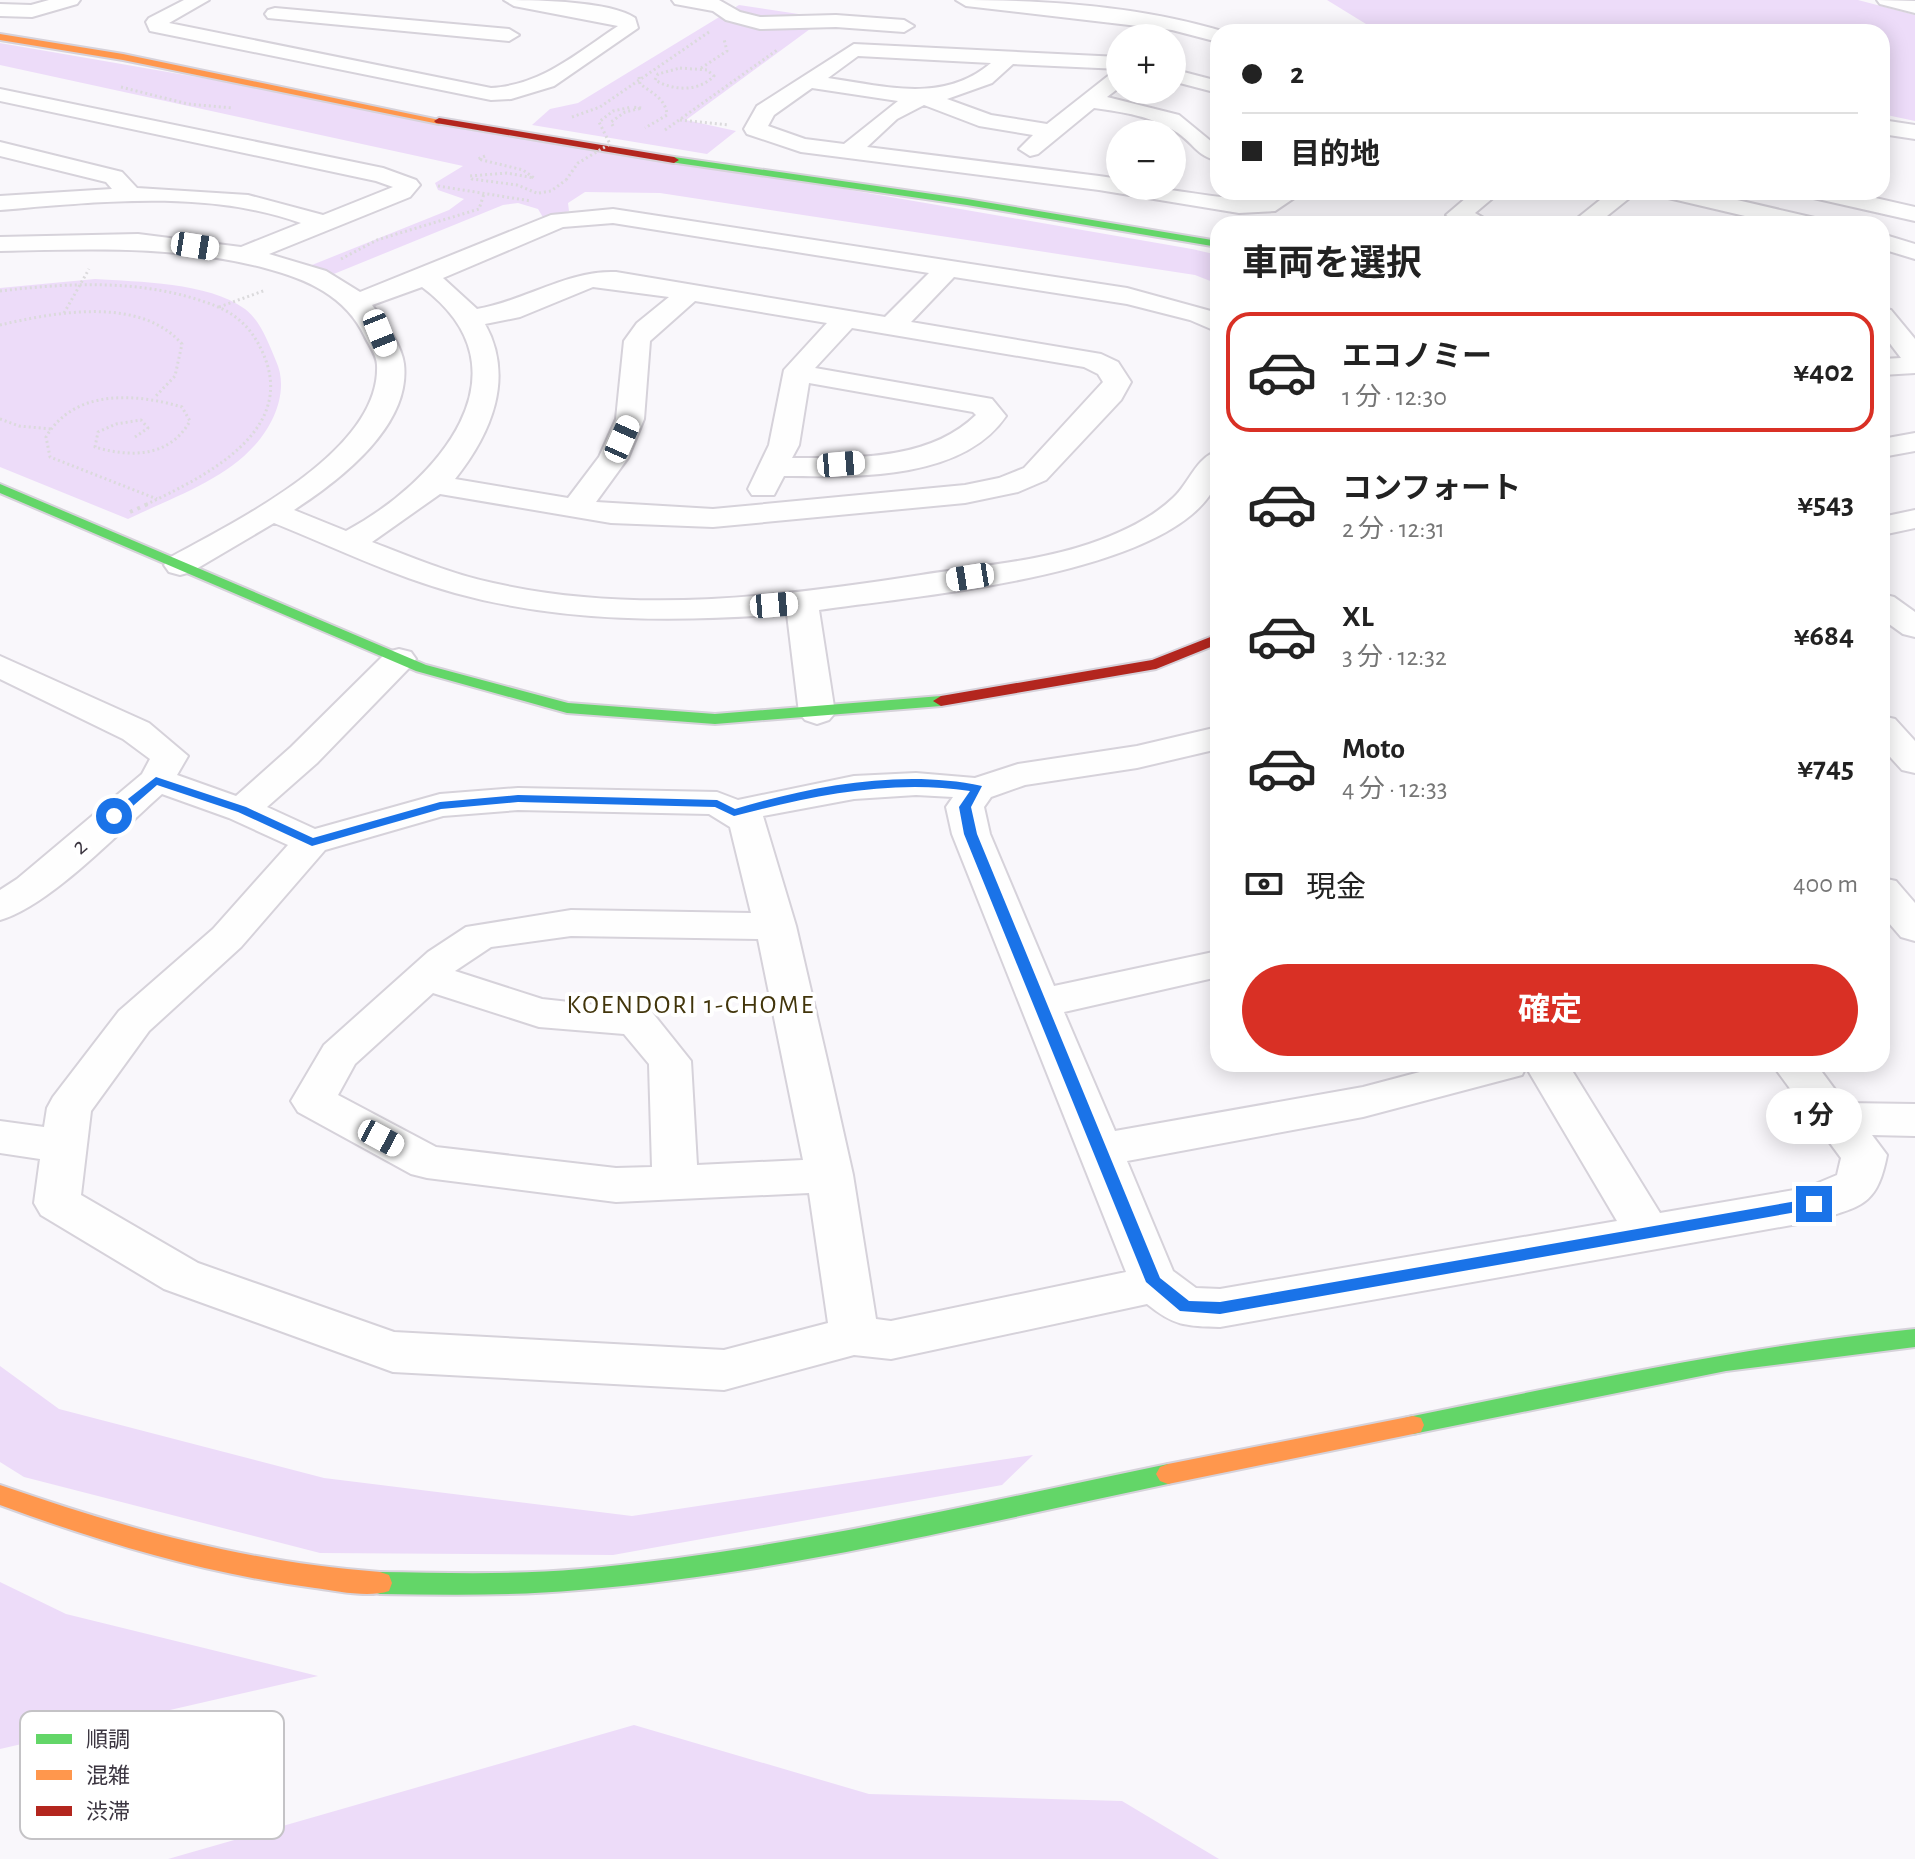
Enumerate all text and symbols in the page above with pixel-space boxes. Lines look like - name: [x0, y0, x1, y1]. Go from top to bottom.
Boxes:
- map controls: [1106, 24, 1186, 200]
- button: +: [1106, 24, 1186, 104]
- text: 2: [1290, 59, 1304, 89]
- button: −: [1106, 120, 1186, 200]
- text: 目的地: [1290, 140, 1380, 170]
- car: [169, 230, 221, 262]
- text: 車両を選択: [1242, 246, 1422, 282]
- car: [360, 306, 400, 360]
- icon: car: [1246, 336, 1318, 408]
- text: エコノミー: [1342, 342, 1492, 372]
- text: ¥402: [1793, 357, 1854, 387]
- text: 1 分 · 12:30: [1342, 384, 1447, 410]
- car: [601, 412, 643, 466]
- car: [816, 450, 866, 478]
- icon: car: [1246, 468, 1318, 540]
- text: コンフォート: [1342, 474, 1521, 504]
- text: ¥543: [1797, 489, 1854, 519]
- text: 2 分 · 12:31: [1342, 516, 1445, 542]
- car: [944, 561, 996, 593]
- car: [749, 591, 799, 619]
- icon: car: [1246, 600, 1318, 672]
- text: XL: [1342, 602, 1374, 632]
- text: ¥684: [1794, 621, 1854, 651]
- text: 3 分 · 12:32: [1342, 644, 1447, 670]
- icon: car: [1246, 732, 1318, 804]
- text: Moto: [1342, 734, 1405, 764]
- text: ¥745: [1797, 753, 1854, 783]
- text: 4 分 · 12:33: [1342, 776, 1447, 802]
- route start: [96, 798, 132, 834]
- street label: 2: [68, 834, 92, 859]
- icon: cash: [1242, 862, 1286, 906]
- text: 400 m: [1793, 871, 1858, 897]
- text: 現金: [1306, 873, 1366, 903]
- button: 確定: [1242, 964, 1858, 1056]
- district label: KOENDORI 1-CHOME: [567, 992, 815, 1018]
- callout: 1 分: [1766, 1088, 1862, 1144]
- text: 1 分: [1794, 1103, 1834, 1129]
- car: [354, 1116, 408, 1160]
- route end: [1796, 1186, 1832, 1222]
- legend: [20, 1711, 284, 1839]
- text: 順調: [86, 1729, 130, 1751]
- text: 混雑: [86, 1764, 130, 1787]
- text: 渋滞: [86, 1800, 130, 1823]

